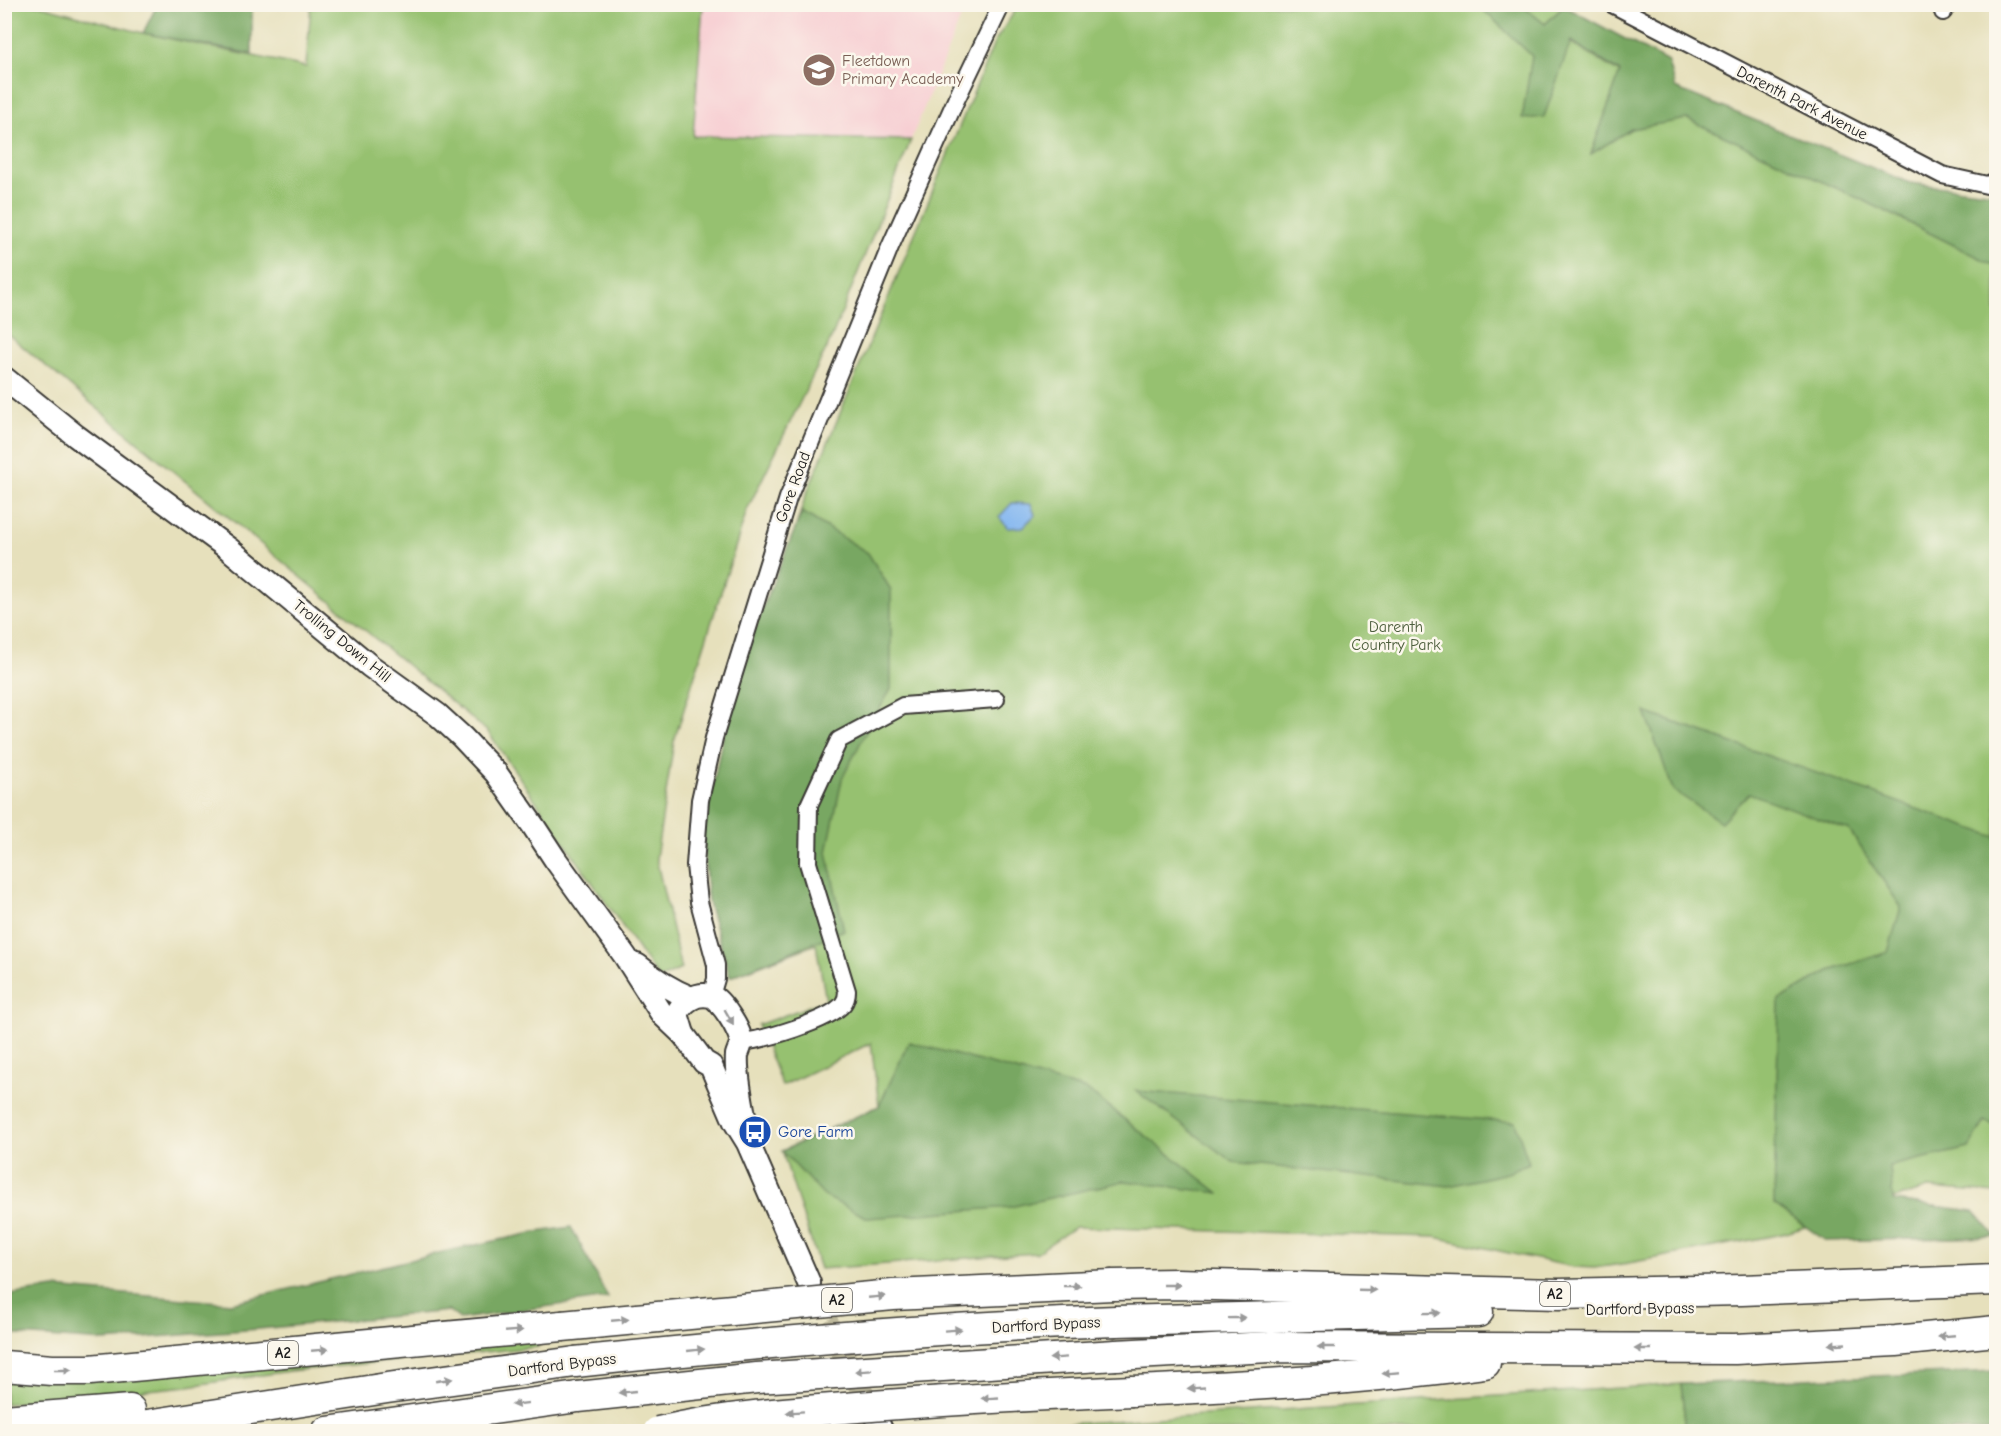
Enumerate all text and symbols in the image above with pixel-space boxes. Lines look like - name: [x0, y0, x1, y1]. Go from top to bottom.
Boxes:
- school or university icon: Fleetdown Primary Academy: [801, 52, 837, 88]
- place label: Fleetdown Primary Academy: [842, 52, 964, 88]
- street label: Darenth Park Avenue: [1734, 62, 1870, 144]
- street label: Gore Road: [772, 449, 814, 525]
- street label: Trolling Down Hill: [289, 596, 395, 686]
- park label: Darenth Country Park: [1351, 618, 1441, 654]
- one-way arrow: [724, 1009, 734, 1026]
- bus stop icon: Gore Farm: [737, 1114, 773, 1150]
- place label: Gore Farm: [778, 1123, 854, 1141]
- one-way arrow: [1162, 1280, 1181, 1290]
- one-way arrow: [1062, 1281, 1081, 1291]
- road number: A2: [1540, 1282, 1570, 1306]
- one-way arrow: [1357, 1285, 1376, 1294]
- road number: A2: [822, 1288, 852, 1312]
- one-way arrow: [868, 1292, 887, 1302]
- street label: Dartford Bypass: [1585, 1299, 1695, 1319]
- one-way arrow: [1423, 1309, 1442, 1318]
- street label: Dartford Bypass: [991, 1313, 1101, 1337]
- one-way arrow: [1228, 1313, 1247, 1323]
- one-way arrow: [611, 1315, 630, 1325]
- one-way arrow: [944, 1325, 963, 1335]
- one-way arrow: [505, 1326, 524, 1336]
- one-way arrow: [1937, 1331, 1956, 1341]
- one-way arrow: [1828, 1339, 1847, 1348]
- road number: A2: [268, 1341, 298, 1365]
- one-way arrow: [1317, 1342, 1336, 1352]
- one-way arrow: [1633, 1344, 1652, 1354]
- one-way arrow: [310, 1345, 329, 1355]
- one-way arrow: [687, 1345, 706, 1354]
- street label: Dartford Bypass: [507, 1349, 617, 1381]
- one-way arrow: [1048, 1354, 1067, 1363]
- one-way arrow: [53, 1365, 72, 1375]
- one-way arrow: [854, 1367, 873, 1376]
- one-way arrow: [1381, 1368, 1400, 1378]
- one-way arrow: [435, 1375, 454, 1384]
- one-way arrow: [1187, 1384, 1206, 1393]
- one-way arrow: [617, 1387, 636, 1397]
- one-way arrow: [980, 1394, 999, 1403]
- one-way arrow: [510, 1400, 529, 1409]
- one-way arrow: [786, 1407, 805, 1417]

